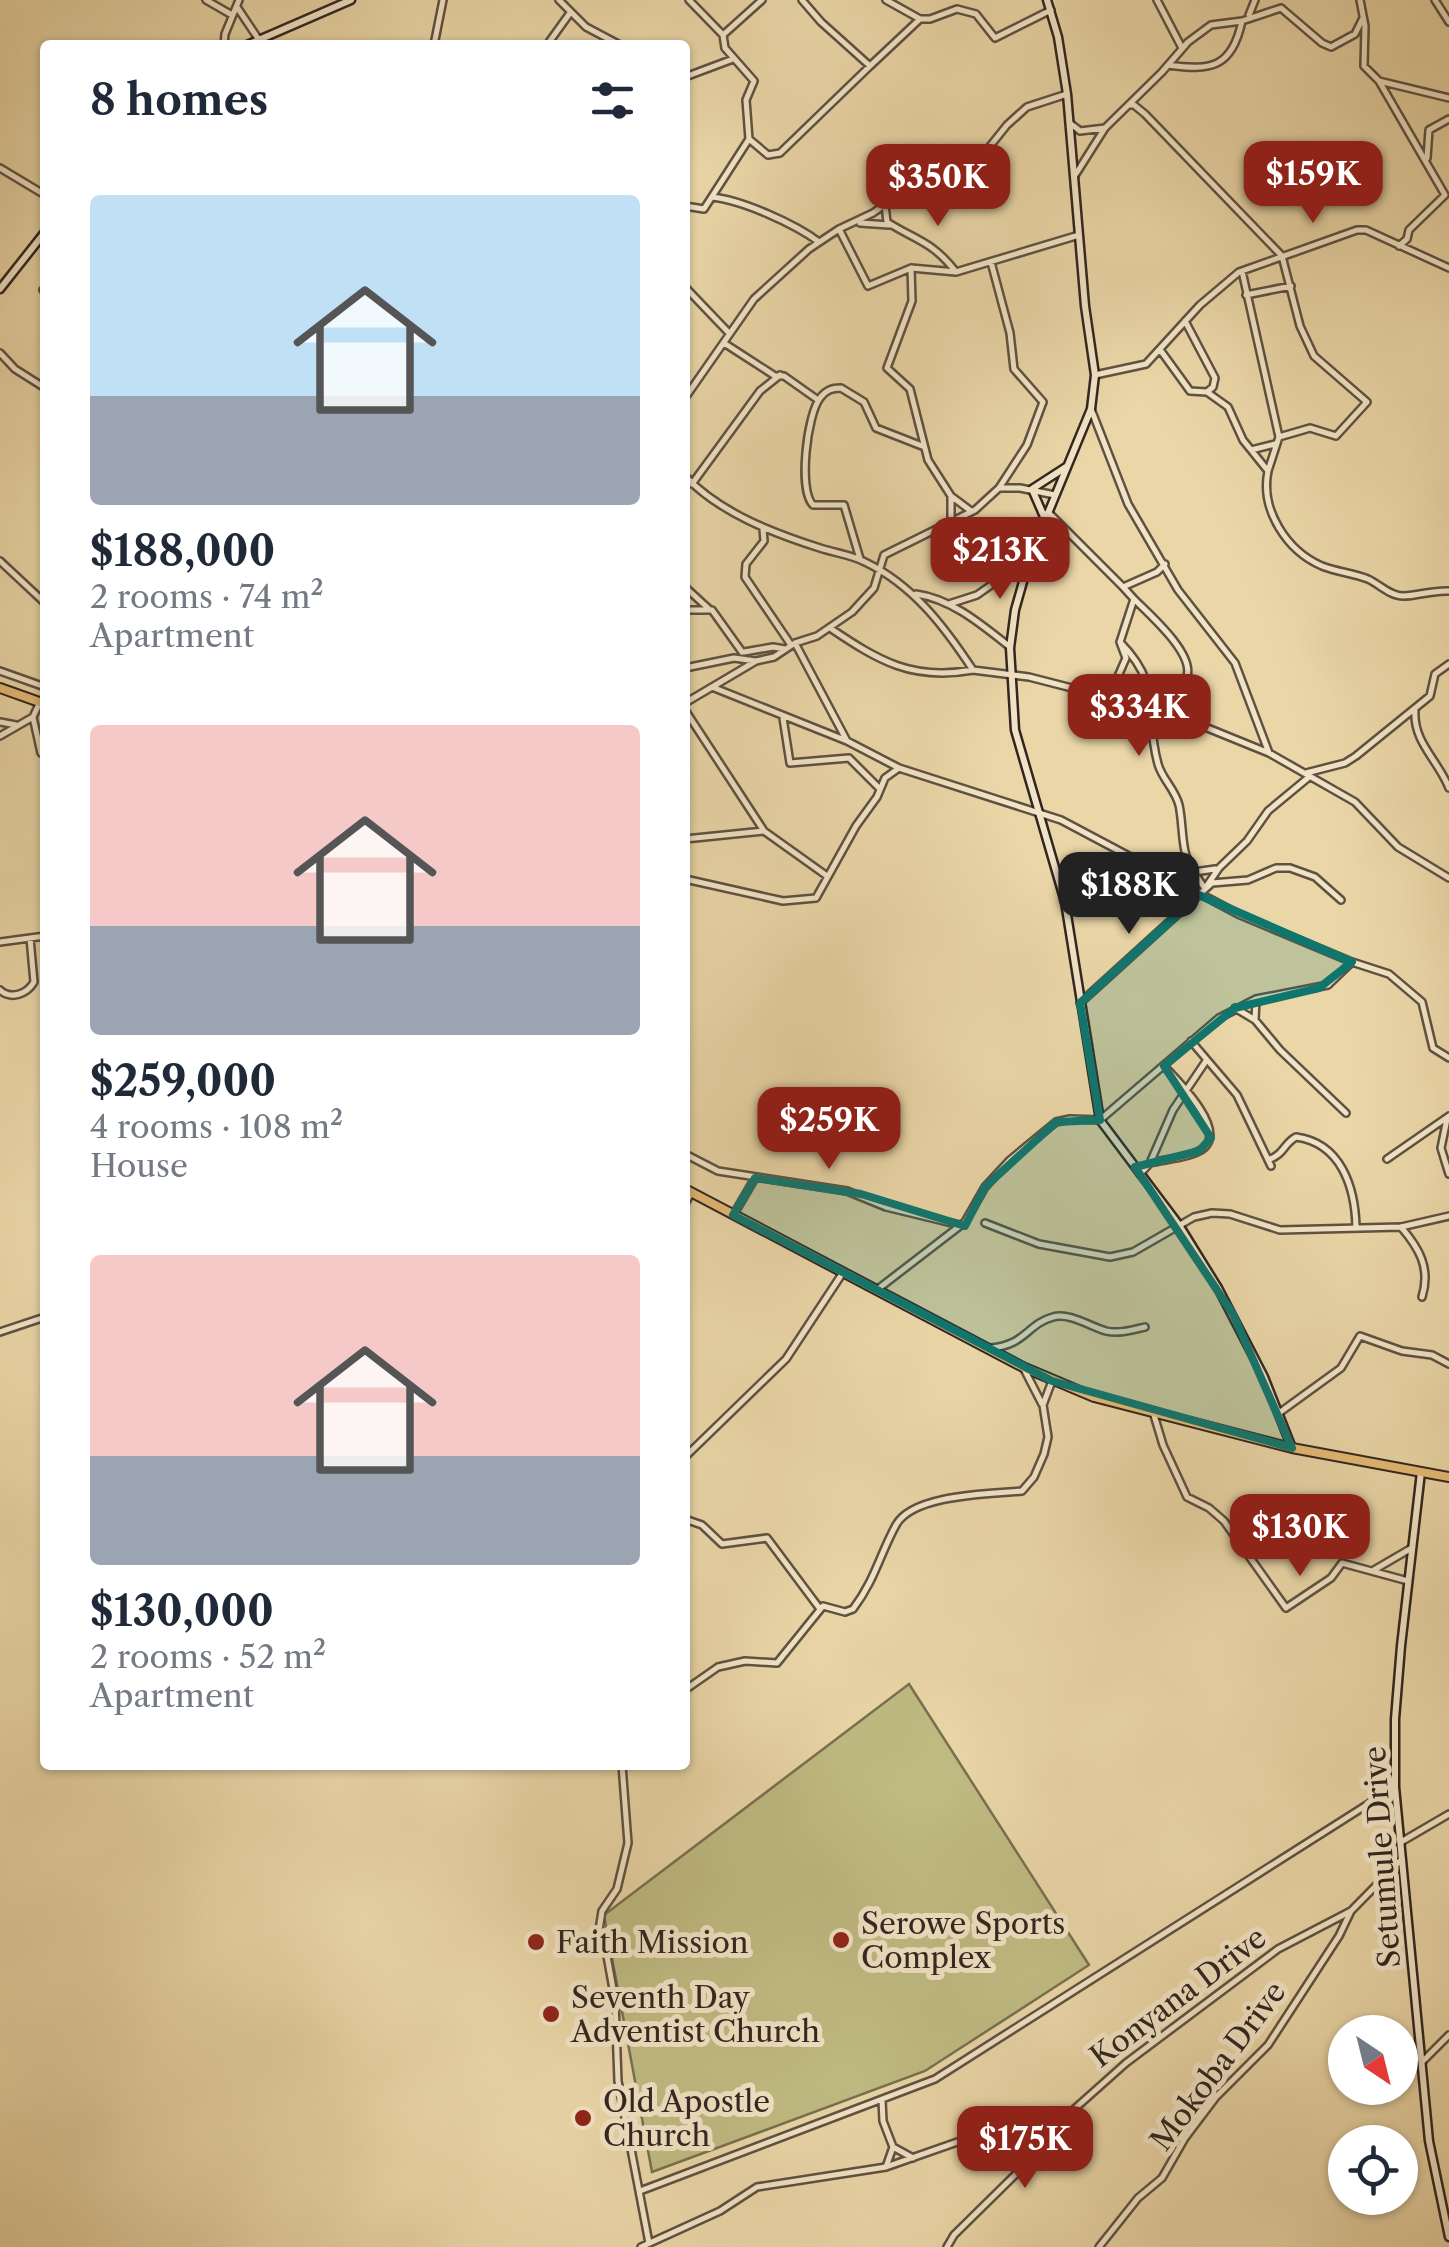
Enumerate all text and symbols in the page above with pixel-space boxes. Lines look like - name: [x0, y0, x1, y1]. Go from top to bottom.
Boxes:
- icon: filters: [585, 73, 640, 128]
- text: 8 homes: [90, 74, 268, 126]
- pin: $159K: [1243, 141, 1383, 226]
- pin: $350K: [868, 144, 1008, 229]
- text: $159K: [1266, 154, 1360, 193]
- text: $350K: [888, 157, 988, 196]
- icon: home: [275, 260, 455, 440]
- pin: $213K: [930, 517, 1070, 602]
- text: $188,000: [90, 525, 275, 577]
- text: $213K: [953, 530, 1047, 569]
- text: 2 rooms · 74 m²: [90, 577, 324, 616]
- text: Apartment: [90, 616, 254, 655]
- pin: $334K: [1069, 674, 1209, 759]
- text: $334K: [1090, 687, 1188, 726]
- icon: home: [275, 790, 455, 970]
- pin: $188K: [1059, 852, 1199, 937]
- text: $188K: [1080, 865, 1178, 904]
- text: $259,000: [90, 1055, 276, 1107]
- pin: $259K: [759, 1087, 899, 1172]
- text: $259K: [779, 1100, 879, 1139]
- text: 4 rooms · 108 m²: [90, 1107, 343, 1146]
- text: House: [90, 1146, 188, 1185]
- icon: home: [275, 1320, 455, 1500]
- pin: $130K: [1230, 1494, 1370, 1579]
- text: $130K: [1252, 1507, 1348, 1546]
- text: $130,000: [90, 1585, 274, 1637]
- text: 2 rooms · 52 m²: [90, 1637, 326, 1676]
- text: Apartment: [90, 1676, 254, 1715]
- street label: Setumule Drive: [1356, 1745, 1408, 1969]
- place label: Serowe Sports Complex: [861, 1905, 1065, 1976]
- street label: Konyana Drive: [1083, 1919, 1273, 2075]
- place label: Faith Mission: [556, 1924, 749, 1961]
- marker: Serowe Sports Complex: [830, 1929, 852, 1951]
- marker: Faith Mission: [525, 1931, 547, 1953]
- street label: Mokoba Drive: [1142, 1974, 1294, 2158]
- place label: Seventh Day Adventist Church: [570, 1979, 820, 2050]
- marker: Seventh Day Adventist Church: [540, 2003, 562, 2025]
- north arrow: [1328, 2015, 1418, 2105]
- map controls: [1328, 2015, 1418, 2215]
- place label: Old Apostle Church: [603, 2083, 770, 2154]
- pin: $175K: [955, 2106, 1095, 2191]
- marker: Old Apostle Church: [572, 2107, 594, 2129]
- text: $175K: [979, 2119, 1071, 2158]
- button: locate: [1328, 2125, 1418, 2215]

